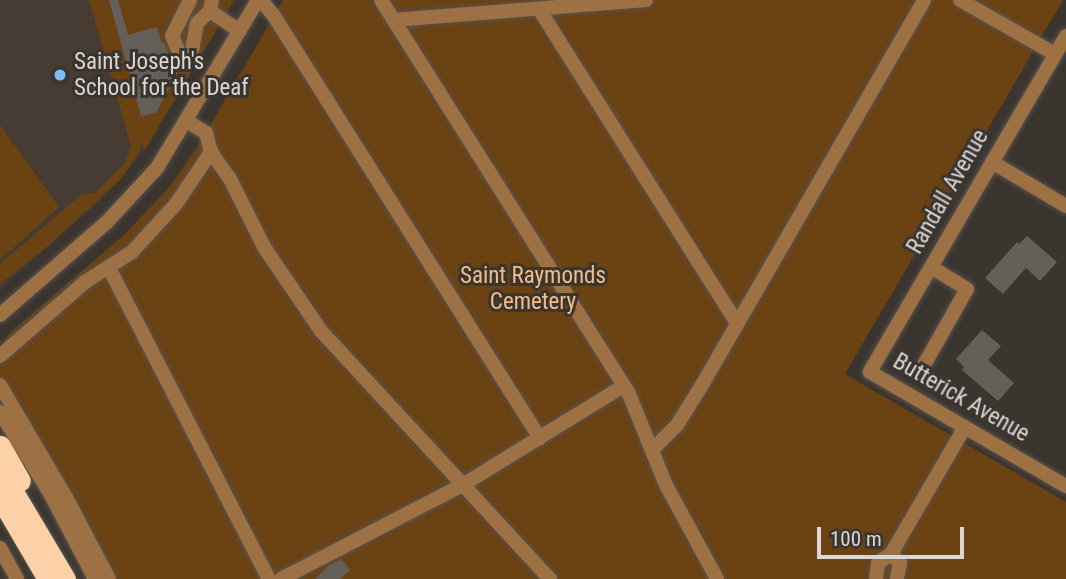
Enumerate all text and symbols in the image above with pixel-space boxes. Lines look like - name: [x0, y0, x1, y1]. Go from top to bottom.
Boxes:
- place label: Saint Joseph's School for the Deaf: [74, 48, 249, 102]
- marker: Saint Joseph's School for the Deaf: [52, 67, 68, 83]
- street label: Randall Avenue: [901, 125, 995, 259]
- park label: Saint Raymonds Cemetery: [460, 262, 606, 316]
- street label: Butterick Avenue: [888, 348, 1034, 448]
- scale bar: [821, 512, 968, 556]
- text: 100 m: [830, 527, 882, 551]

